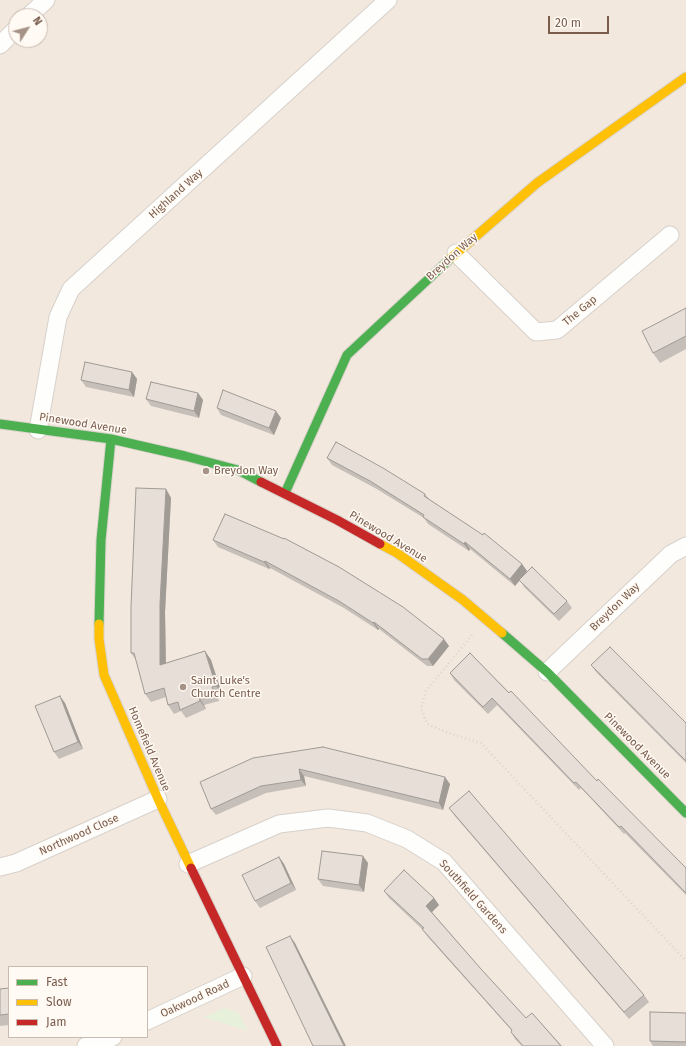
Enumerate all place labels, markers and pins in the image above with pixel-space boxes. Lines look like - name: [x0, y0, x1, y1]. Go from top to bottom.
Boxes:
- place label: Breydon Way: [214, 464, 278, 478]
- marker: Breydon Way: [201, 466, 211, 476]
- place label: Saint Luke's Church Centre: [191, 674, 261, 700]
- marker: Saint Luke's Church Centre: [178, 682, 188, 692]

